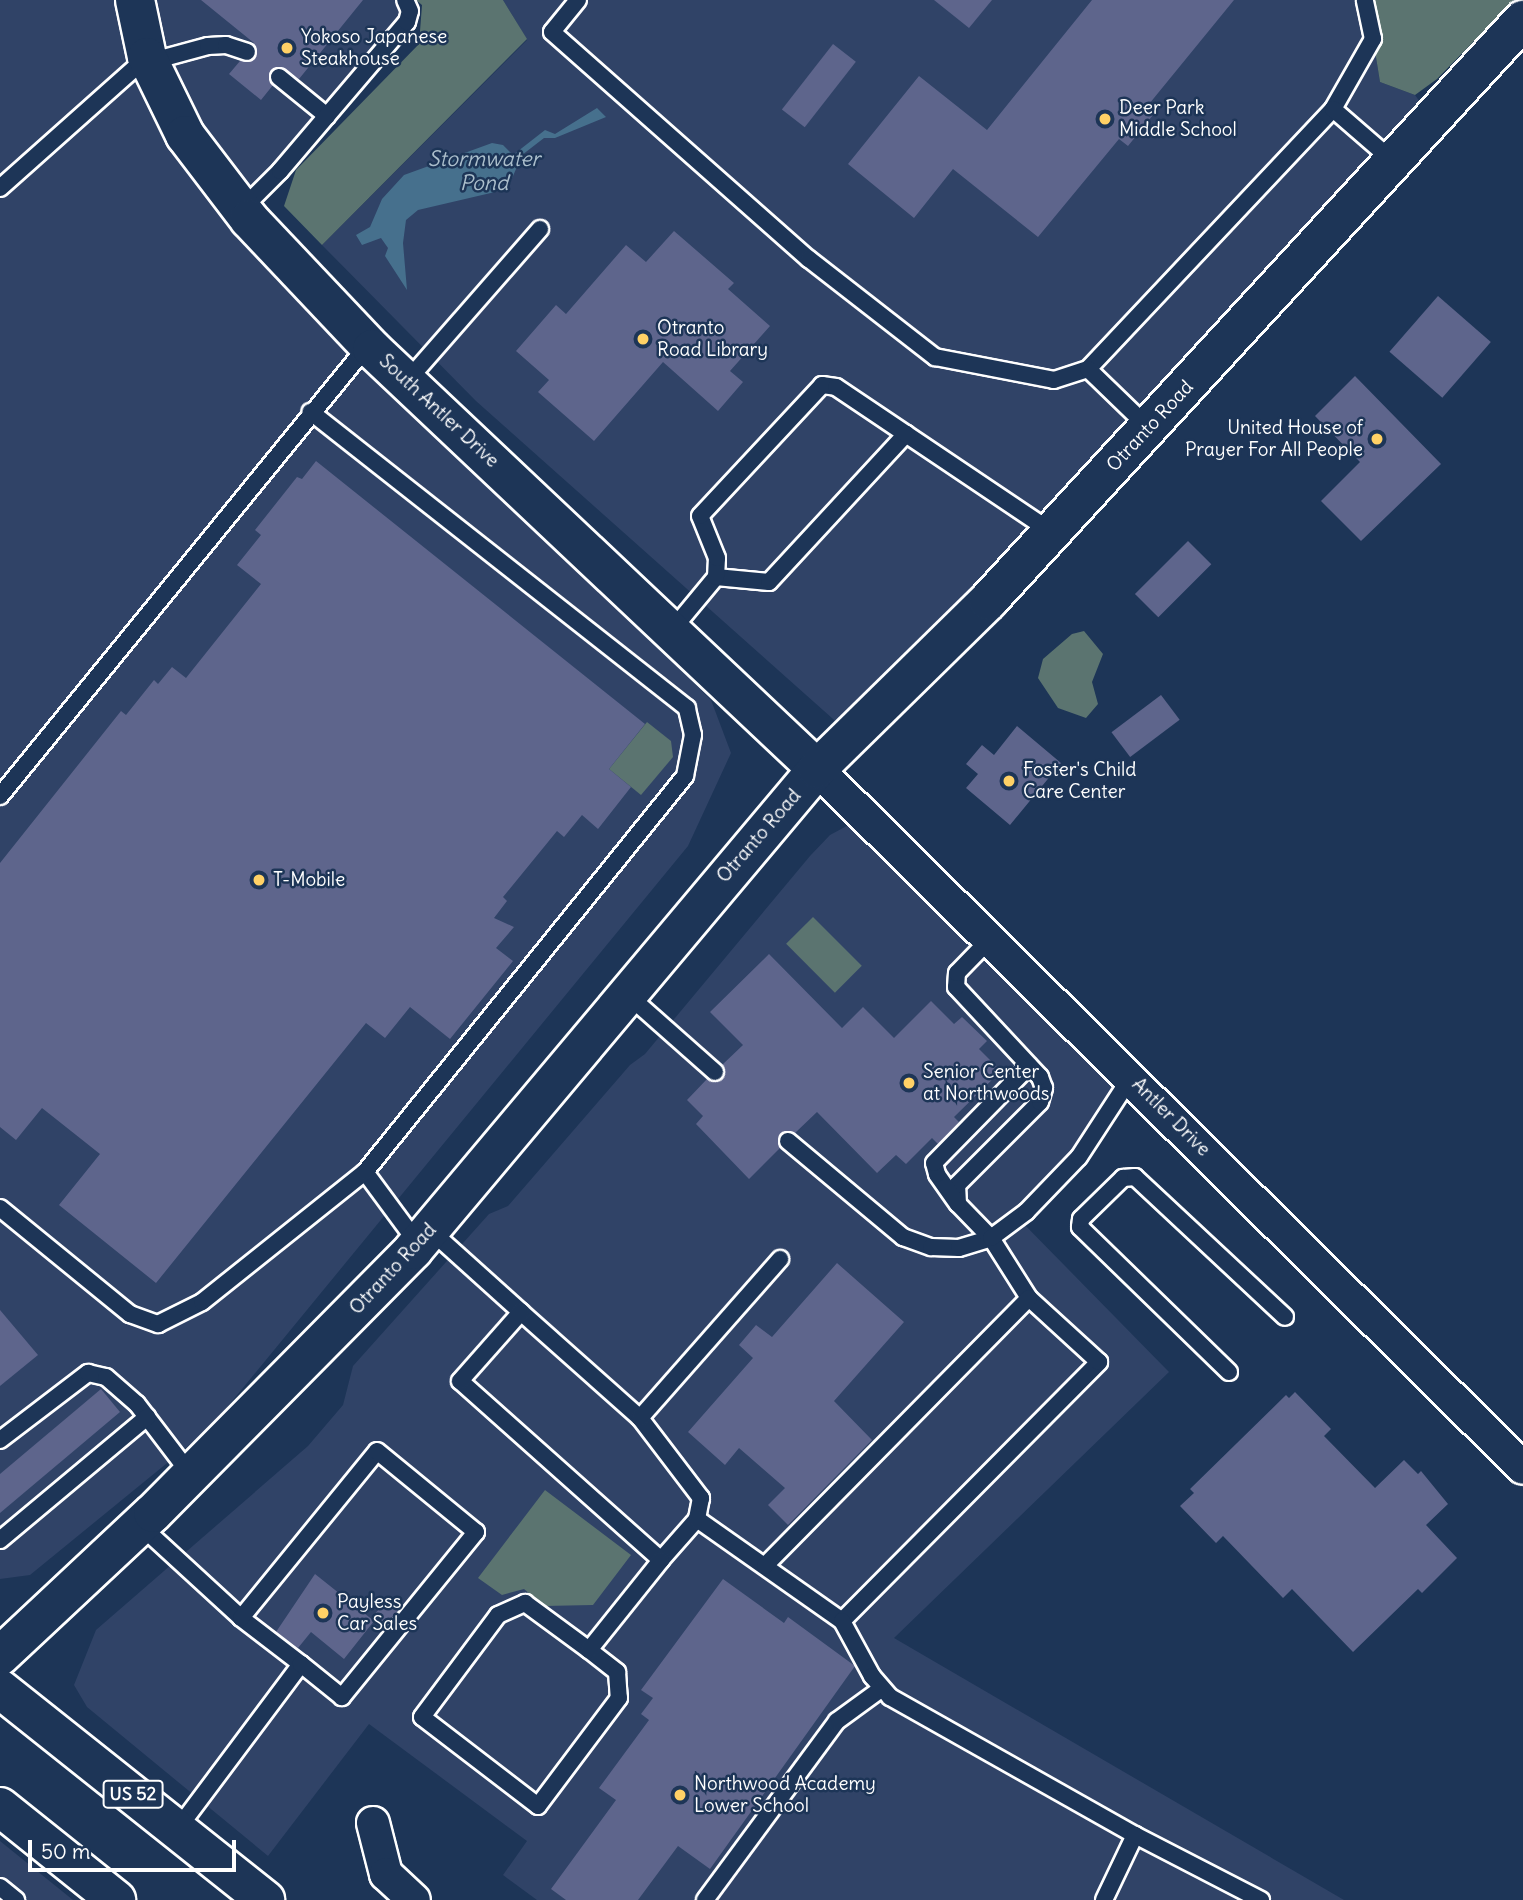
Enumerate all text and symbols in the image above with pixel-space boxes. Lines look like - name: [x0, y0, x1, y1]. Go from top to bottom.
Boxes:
- place label: Yokoso Japanese Steakhouse: [301, 26, 447, 70]
- marker: Yokoso Japanese Steakhouse: [279, 40, 295, 56]
- place label: Deer Park Middle School: [1119, 97, 1237, 141]
- marker: Deer Park Middle School: [1097, 111, 1113, 127]
- water label: Stormwater Pond: [428, 146, 540, 196]
- place label: Otranto Road Library: [657, 317, 768, 361]
- marker: Otranto Road Library: [635, 331, 651, 347]
- street label: South Antler Drive: [374, 350, 504, 472]
- street label: Otranto Road: [1102, 376, 1198, 476]
- place label: United House of Prayer For All People: [1185, 417, 1363, 461]
- marker: United House of Prayer For All People: [1369, 431, 1385, 447]
- place label: Foster's Child Care Center: [1023, 759, 1136, 803]
- marker: Foster's Child Care Center: [1001, 773, 1017, 789]
- street label: Otranto Road: [712, 785, 806, 887]
- place label: T-Mobile: [273, 869, 345, 891]
- marker: T-Mobile: [251, 872, 267, 888]
- place label: Senior Center at Northwoods: [923, 1061, 1050, 1105]
- street label: Antler Drive: [1127, 1073, 1215, 1161]
- marker: Senior Center at Northwoods: [901, 1075, 917, 1091]
- street label: Otranto Road: [345, 1219, 441, 1319]
- place label: Payless Car Sales: [337, 1591, 417, 1635]
- marker: Payless Car Sales: [315, 1605, 331, 1621]
- place label: Northwood Academy Lower School: [694, 1773, 876, 1817]
- road number: US 52: [102, 1779, 164, 1808]
- marker: Northwood Academy Lower School: [672, 1787, 688, 1803]
- scale bar: [32, 1826, 240, 1870]
- text: 50 m: [41, 1838, 90, 1865]

